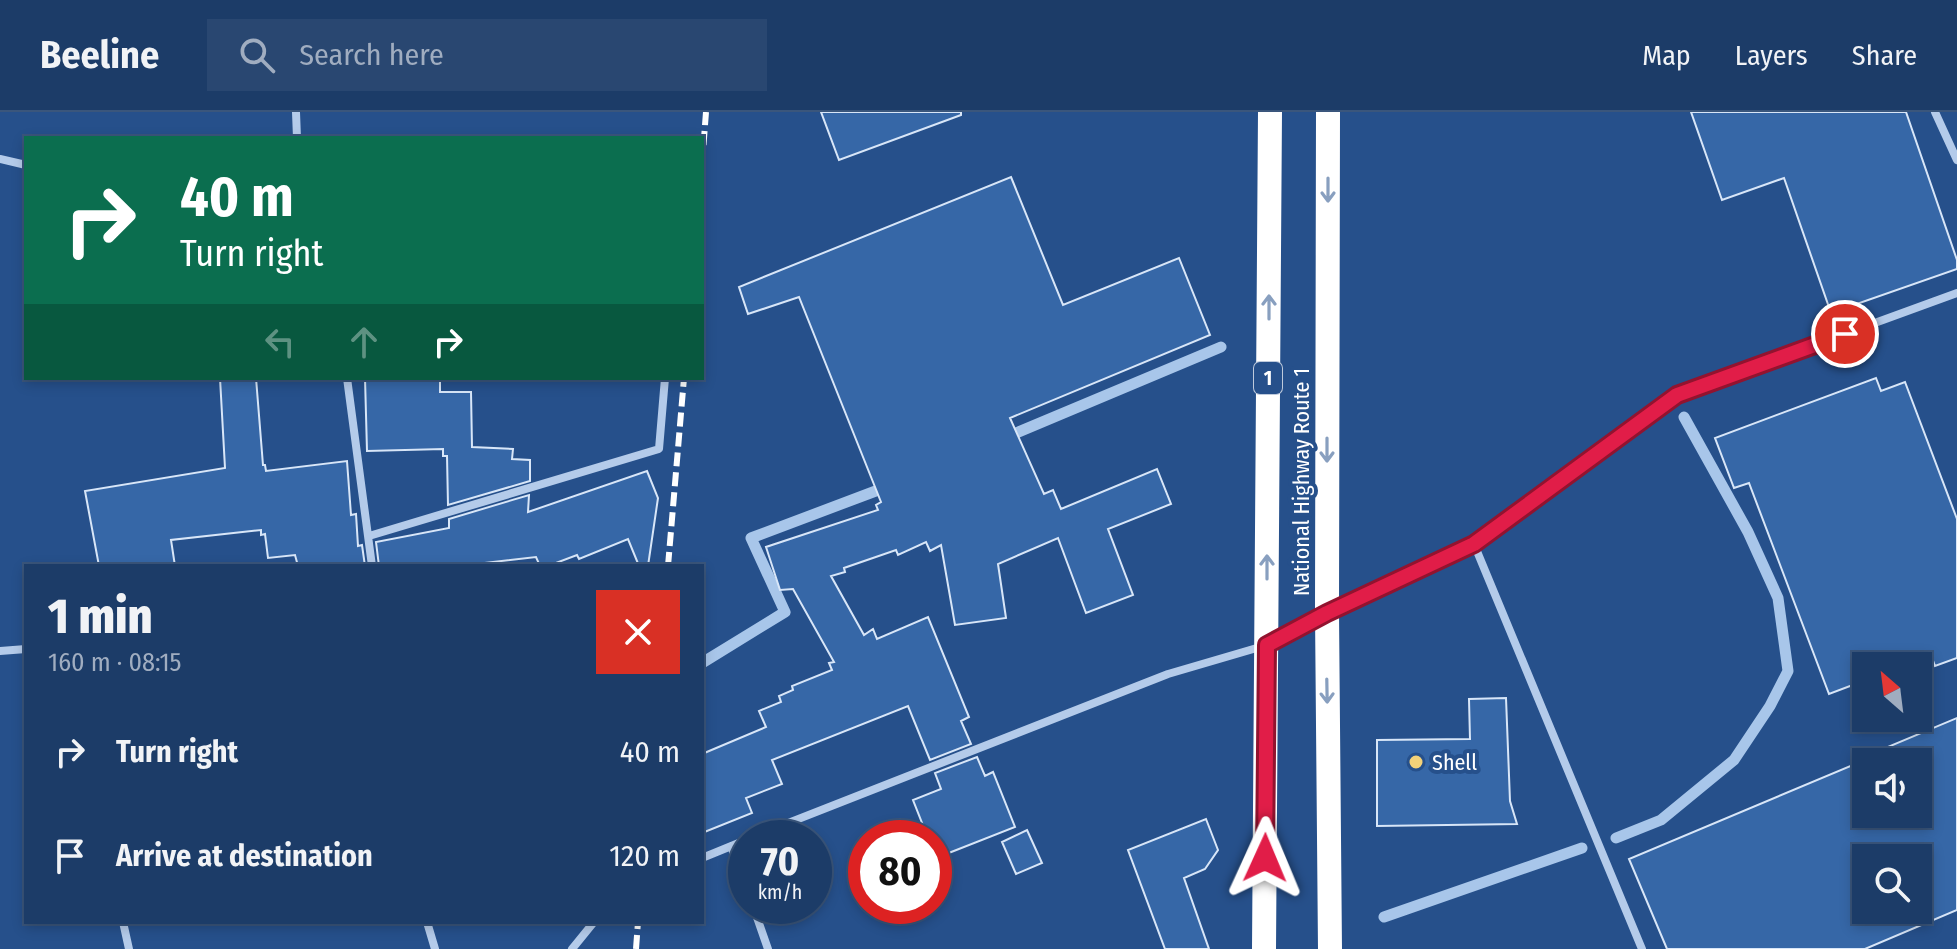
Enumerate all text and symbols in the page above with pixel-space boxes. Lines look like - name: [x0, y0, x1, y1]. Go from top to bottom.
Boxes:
- search box: [207, 19, 767, 91]
- text: Beeline: [40, 32, 159, 78]
- icon: search: [235, 33, 279, 77]
- text: Search here: [299, 37, 444, 73]
- text: Map: [1642, 39, 1691, 72]
- text: Layers: [1735, 39, 1808, 72]
- text: Share: [1852, 39, 1917, 72]
- text: 40 m: [180, 164, 294, 231]
- icon: right: [48, 168, 152, 272]
- one-way arrow: [1320, 176, 1336, 203]
- text: Turn right: [180, 232, 323, 276]
- one-way arrow: [1261, 294, 1277, 321]
- pin: [1811, 300, 1879, 368]
- icon: arrive: [1823, 312, 1867, 356]
- icon: left: [258, 320, 302, 364]
- icon: ahead: [342, 320, 386, 364]
- icon: right: [426, 320, 470, 364]
- road number: 1: [1254, 362, 1282, 394]
- street label: National Highway Route 1: [1288, 368, 1315, 596]
- one-way arrow: [1319, 436, 1335, 463]
- one-way arrow: [1259, 554, 1275, 581]
- text: 1 min: [48, 588, 152, 646]
- button: close: [596, 590, 680, 674]
- text: 160 m · 08:15: [48, 647, 181, 678]
- north arrow: [1852, 652, 1932, 732]
- map controls: [1852, 652, 1932, 924]
- one-way arrow: [1319, 677, 1335, 704]
- icon: right: [48, 730, 92, 774]
- text: Turn right: [116, 734, 238, 770]
- text: 40 m: [620, 734, 680, 770]
- button: sound: [1852, 748, 1932, 828]
- place label: Shell: [1432, 749, 1477, 776]
- marker: Shell: [1407, 753, 1425, 771]
- position arrow: [1223, 816, 1307, 900]
- speed limit sign: 80: [848, 820, 952, 924]
- icon: arrive: [48, 834, 92, 878]
- text: Arrive at destination: [116, 838, 373, 874]
- text: 120 m: [609, 838, 680, 874]
- text: 70: [761, 838, 799, 886]
- button: search: [1852, 844, 1932, 924]
- text: km/h: [758, 880, 802, 904]

